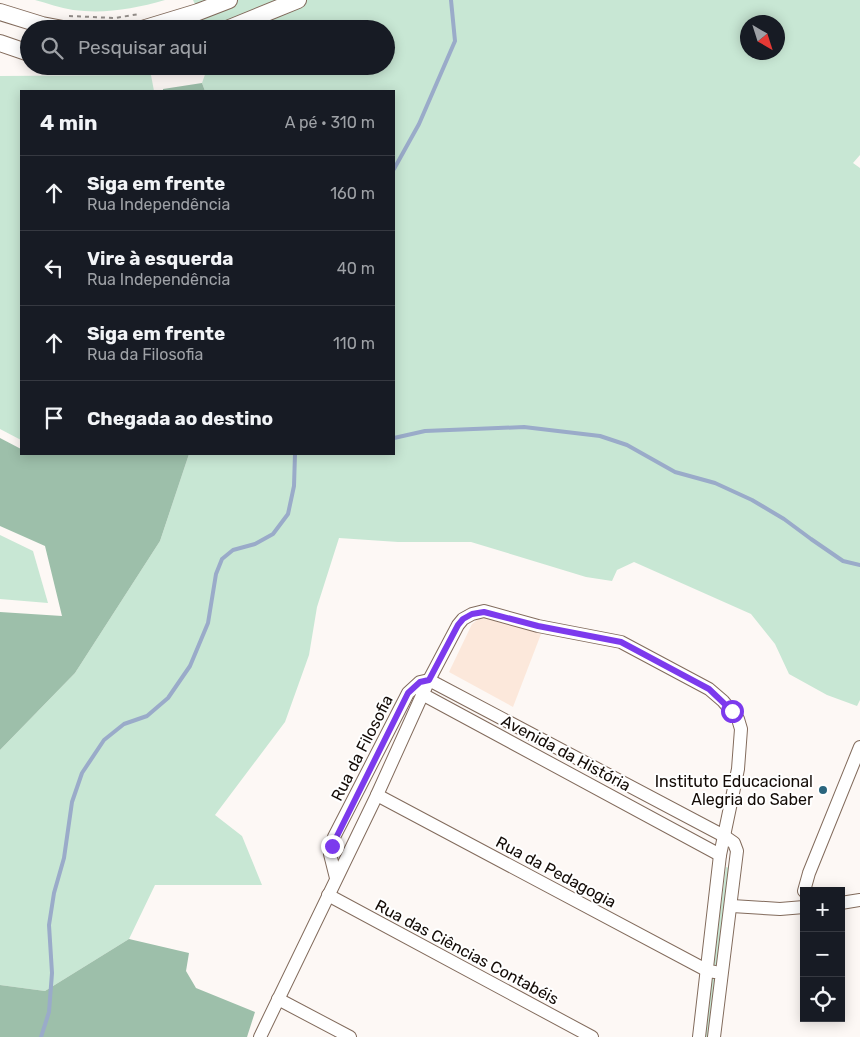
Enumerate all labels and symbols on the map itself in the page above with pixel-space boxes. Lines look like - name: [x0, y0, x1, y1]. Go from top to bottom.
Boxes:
- north arrow: [740, 15, 785, 60]
- street label: Rua da Filosofia: [327, 692, 397, 804]
- route start: [721, 700, 744, 723]
- street label: Avenida da História: [498, 711, 634, 795]
- place label: Instituto Educacional Alegria do Saber: [655, 772, 813, 809]
- marker: Instituto Educacional Alegria do Saber: [817, 784, 829, 796]
- street label: Rua da Pedagogia: [493, 832, 619, 912]
- route end: [321, 835, 344, 858]
- street label: Rua das Ciências Contabéis: [372, 895, 562, 1009]

